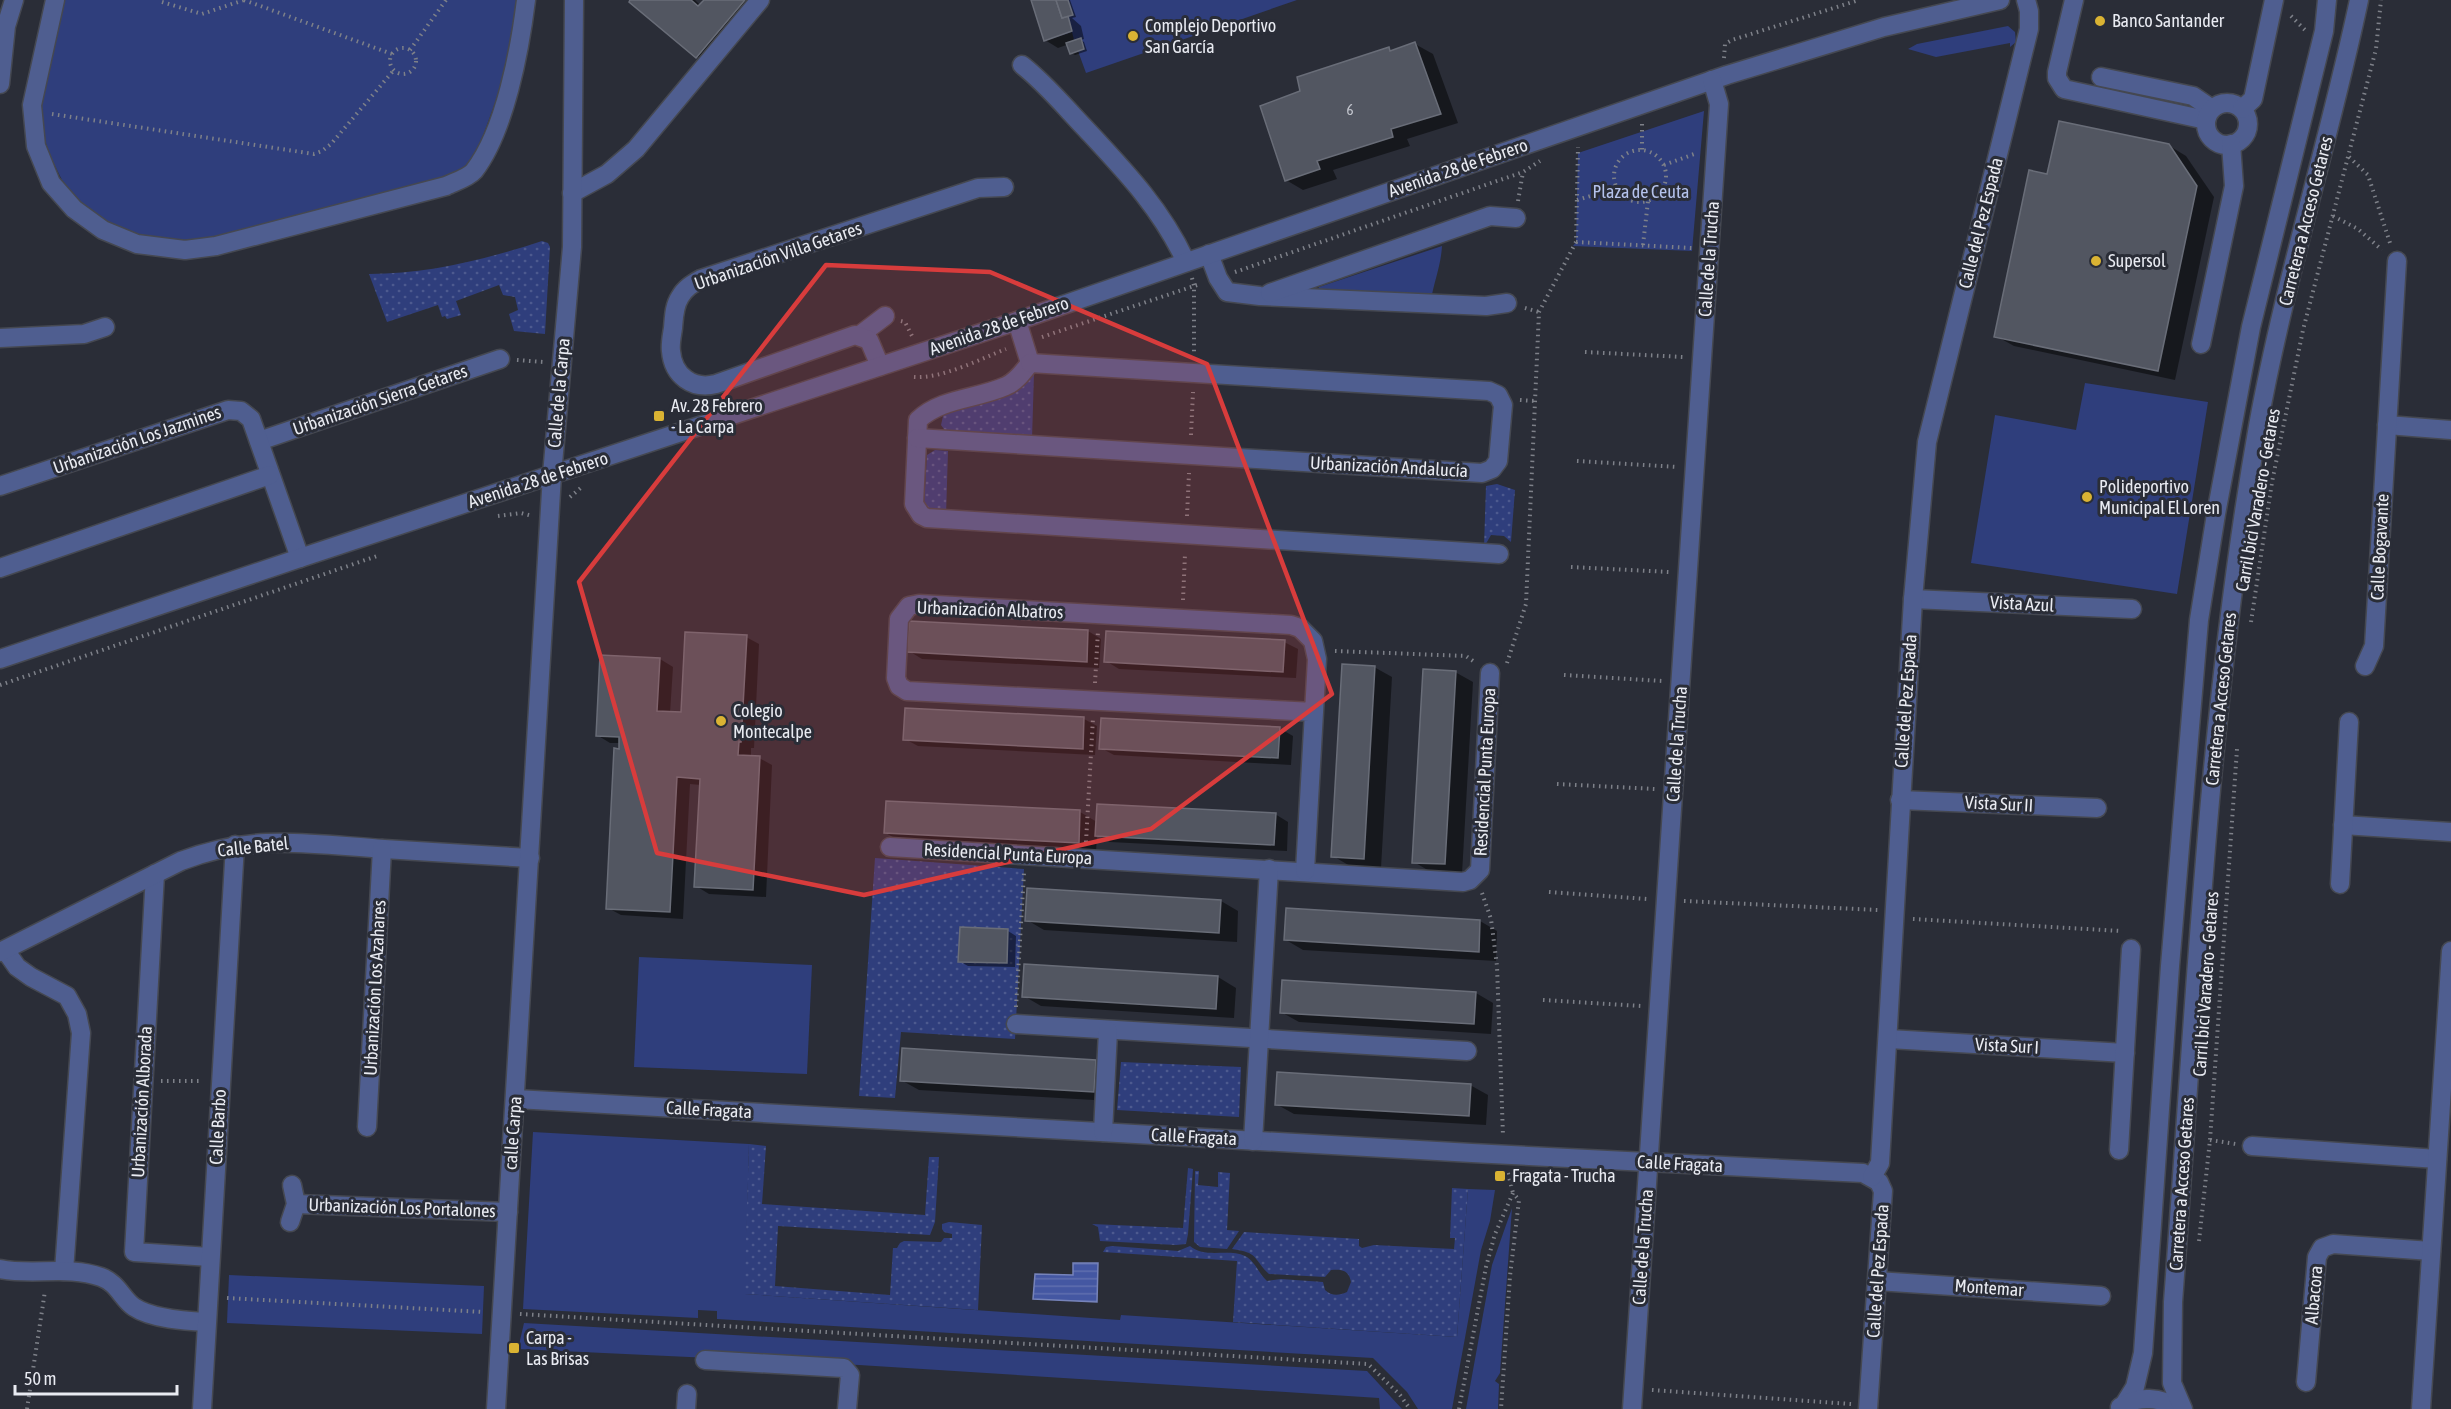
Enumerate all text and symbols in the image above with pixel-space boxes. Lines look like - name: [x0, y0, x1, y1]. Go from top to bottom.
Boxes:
- place label: Banco Santander: [2112, 10, 2225, 31]
- marker: Banco Santander: [2093, 14, 2107, 28]
- place label: Complejo Deportivo San García: [1145, 15, 1276, 57]
- marker: Complejo Deportivo San García: [1126, 29, 1140, 43]
- house number: 6: [1346, 101, 1354, 118]
- street label: Avenida 28 de Febrero: [1385, 134, 1530, 201]
- street label: Carretera a Acceso Getares: [2274, 134, 2337, 308]
- street label: Calle del Pez Espada: [1954, 155, 2007, 290]
- park label: Plaza de Ceuta: [1593, 181, 1689, 202]
- street label: Calle de la Trucha: [1694, 200, 1723, 317]
- street label: Urbanización Villa Getares: [691, 217, 864, 294]
- place label: Supersol: [2108, 250, 2166, 271]
- marker: Supersol: [2089, 254, 2103, 268]
- street label: Avenida 28 de Febrero: [926, 292, 1071, 359]
- street label: Calle de la Carpa: [543, 337, 574, 449]
- street label: Urbanización Sierra Getares: [290, 360, 470, 439]
- place label: Av. 28 Febrero - La Carpa: [671, 395, 763, 437]
- street label: Urbanización Los Jazmines: [50, 401, 224, 478]
- street label: Carril bici Varadero - Getares: [2231, 407, 2284, 593]
- marker: Av. 28 Febrero - La Carpa: [652, 409, 666, 423]
- street label: Avenida 28 de Febrero: [465, 447, 610, 512]
- street label: Urbanización Andalucía: [1310, 452, 1469, 481]
- place label: Polideportivo Municipal El Loren: [2099, 476, 2220, 518]
- marker: Polideportivo Municipal El Loren: [2080, 490, 2094, 504]
- street label: Calle Bogavante: [2366, 493, 2393, 601]
- street label: Vista Azul: [1989, 591, 2055, 616]
- street label: Urbanización Albatros: [916, 596, 1064, 623]
- street label: Carretera a Acceso Getares: [2201, 611, 2240, 786]
- street label: Calle del Pez Espada: [1890, 633, 1921, 769]
- street label: Calle de la Trucha: [1662, 685, 1691, 802]
- street label: Residencial Punta Europa: [1470, 687, 1499, 857]
- place label: Colegio Montecalpe: [733, 700, 812, 742]
- marker: Colegio Montecalpe: [714, 714, 728, 728]
- street label: Vista Sur II: [1964, 791, 2034, 816]
- street label: Calle Batel: [216, 832, 290, 861]
- street label: Residencial Punta Europa: [923, 839, 1093, 868]
- street label: Carril bici Varadero - Getares: [2189, 891, 2222, 1077]
- street label: Urbanización Los Azahares: [359, 900, 390, 1076]
- street label: Urbanización Alborada: [127, 1026, 156, 1178]
- street label: Vista Sur I: [1975, 1033, 2040, 1058]
- street label: Calle Barbo: [205, 1089, 230, 1165]
- street label: calle Carpa: [499, 1095, 526, 1170]
- street label: Calle Fragata: [666, 1097, 753, 1122]
- street label: Carretera a Acceso Getares: [2165, 1097, 2198, 1271]
- street label: Calle Fragata: [1151, 1124, 1238, 1149]
- street label: Calle Fragata: [1637, 1151, 1724, 1176]
- place label: Fragata - Trucha: [1512, 1165, 1616, 1186]
- marker: Fragata - Trucha: [1493, 1169, 1507, 1183]
- street label: Calle de la Trucha: [1628, 1188, 1657, 1305]
- street label: Urbanización Los Portalones: [308, 1194, 496, 1221]
- street label: Calle del Pez Espada: [1862, 1203, 1893, 1339]
- street label: Albacora: [2300, 1265, 2327, 1325]
- street label: Montemar: [1954, 1275, 2025, 1300]
- place label: Carpa - Las Brisas: [526, 1327, 589, 1369]
- marker: Carpa - Las Brisas: [507, 1341, 521, 1355]
- scale bar: [15, 1358, 177, 1396]
- text: 50 m: [24, 1368, 56, 1389]

